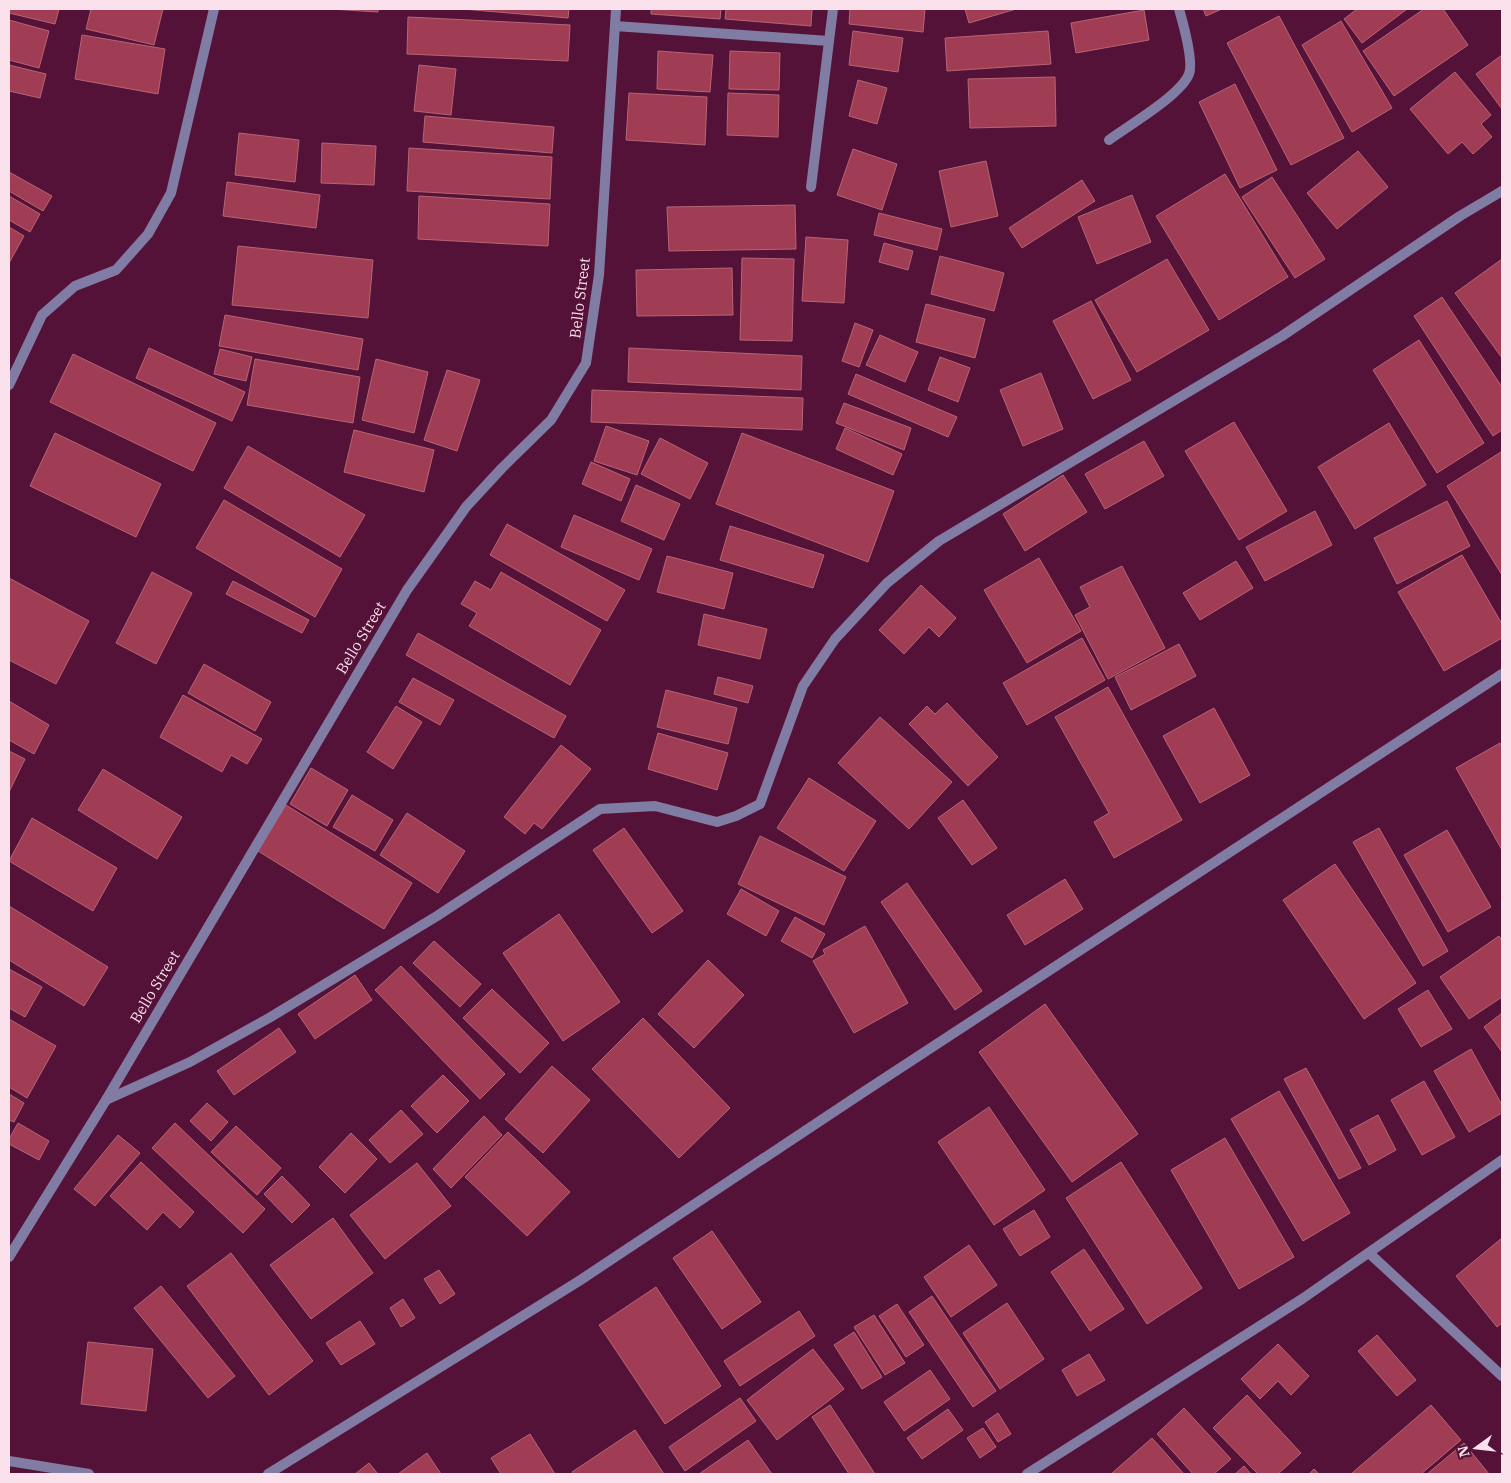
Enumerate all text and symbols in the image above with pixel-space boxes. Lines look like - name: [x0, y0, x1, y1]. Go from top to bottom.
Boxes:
- street label: Bello Street: [565, 256, 594, 339]
- street label: Bello Street: [332, 598, 390, 677]
- street label: Bello Street: [126, 947, 184, 1026]
- north arrow: [1451, 1423, 1501, 1473]
- text: N: [1453, 1444, 1474, 1459]

